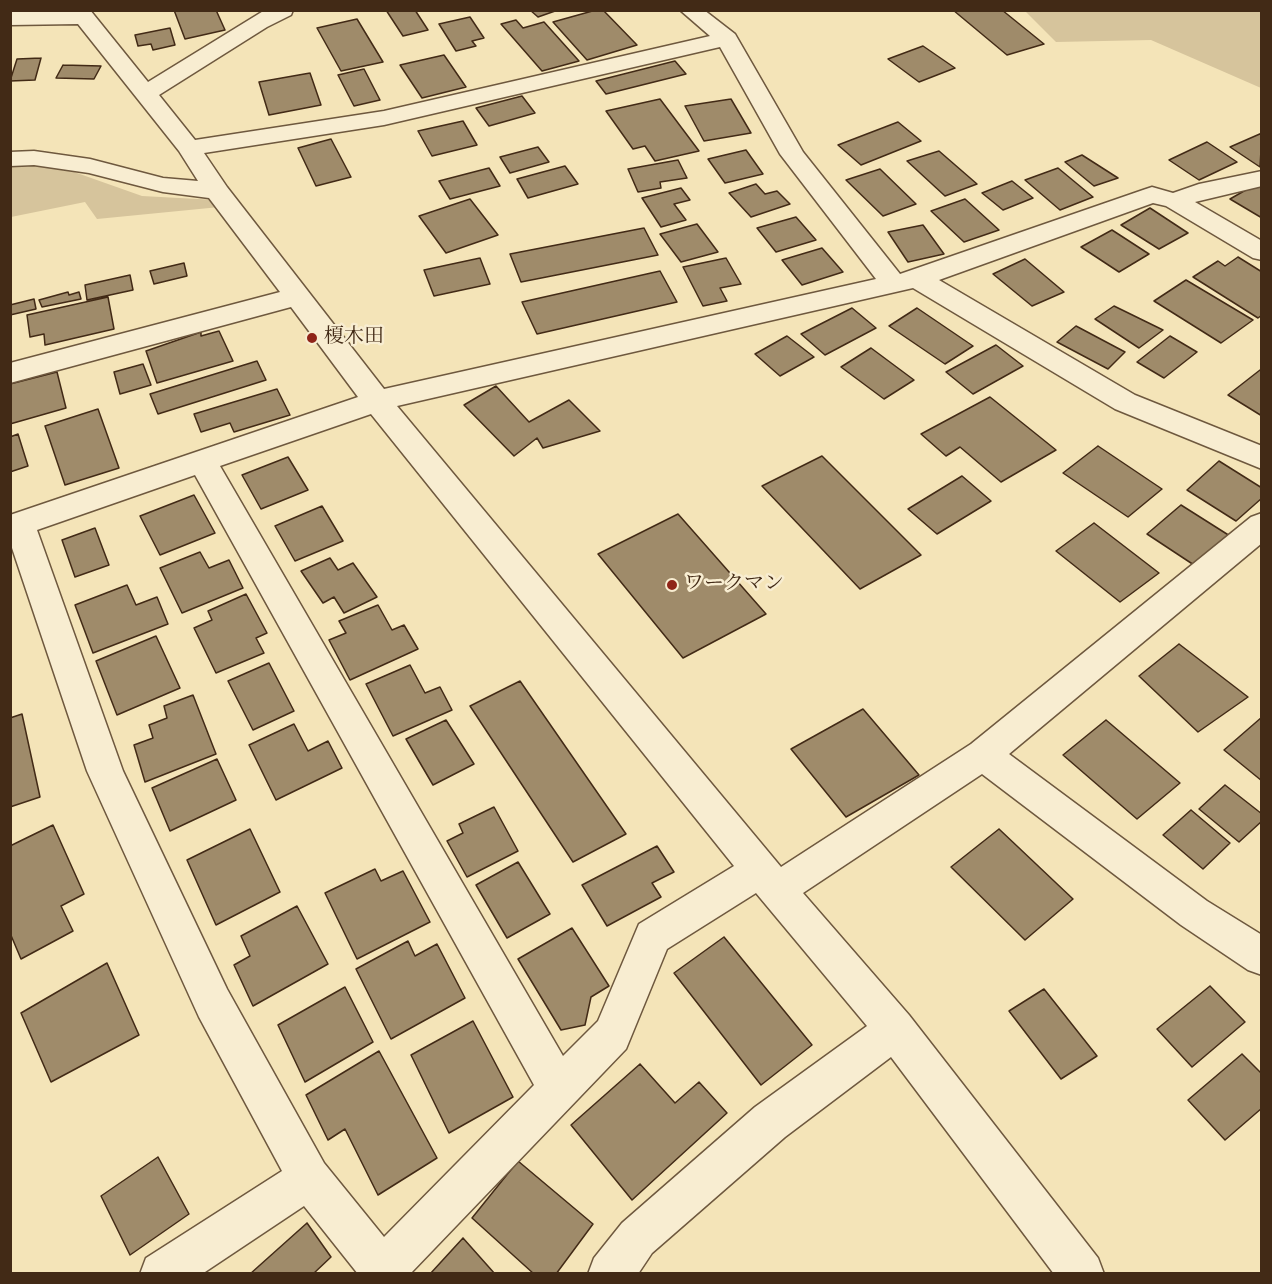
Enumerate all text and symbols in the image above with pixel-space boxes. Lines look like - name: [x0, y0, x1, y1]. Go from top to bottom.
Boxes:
- place label: 榎木田: [324, 326, 384, 350]
- marker: 榎木田: [305, 331, 319, 345]
- place label: ワークマン: [684, 573, 784, 597]
- marker: ワークマン: [665, 578, 679, 592]

